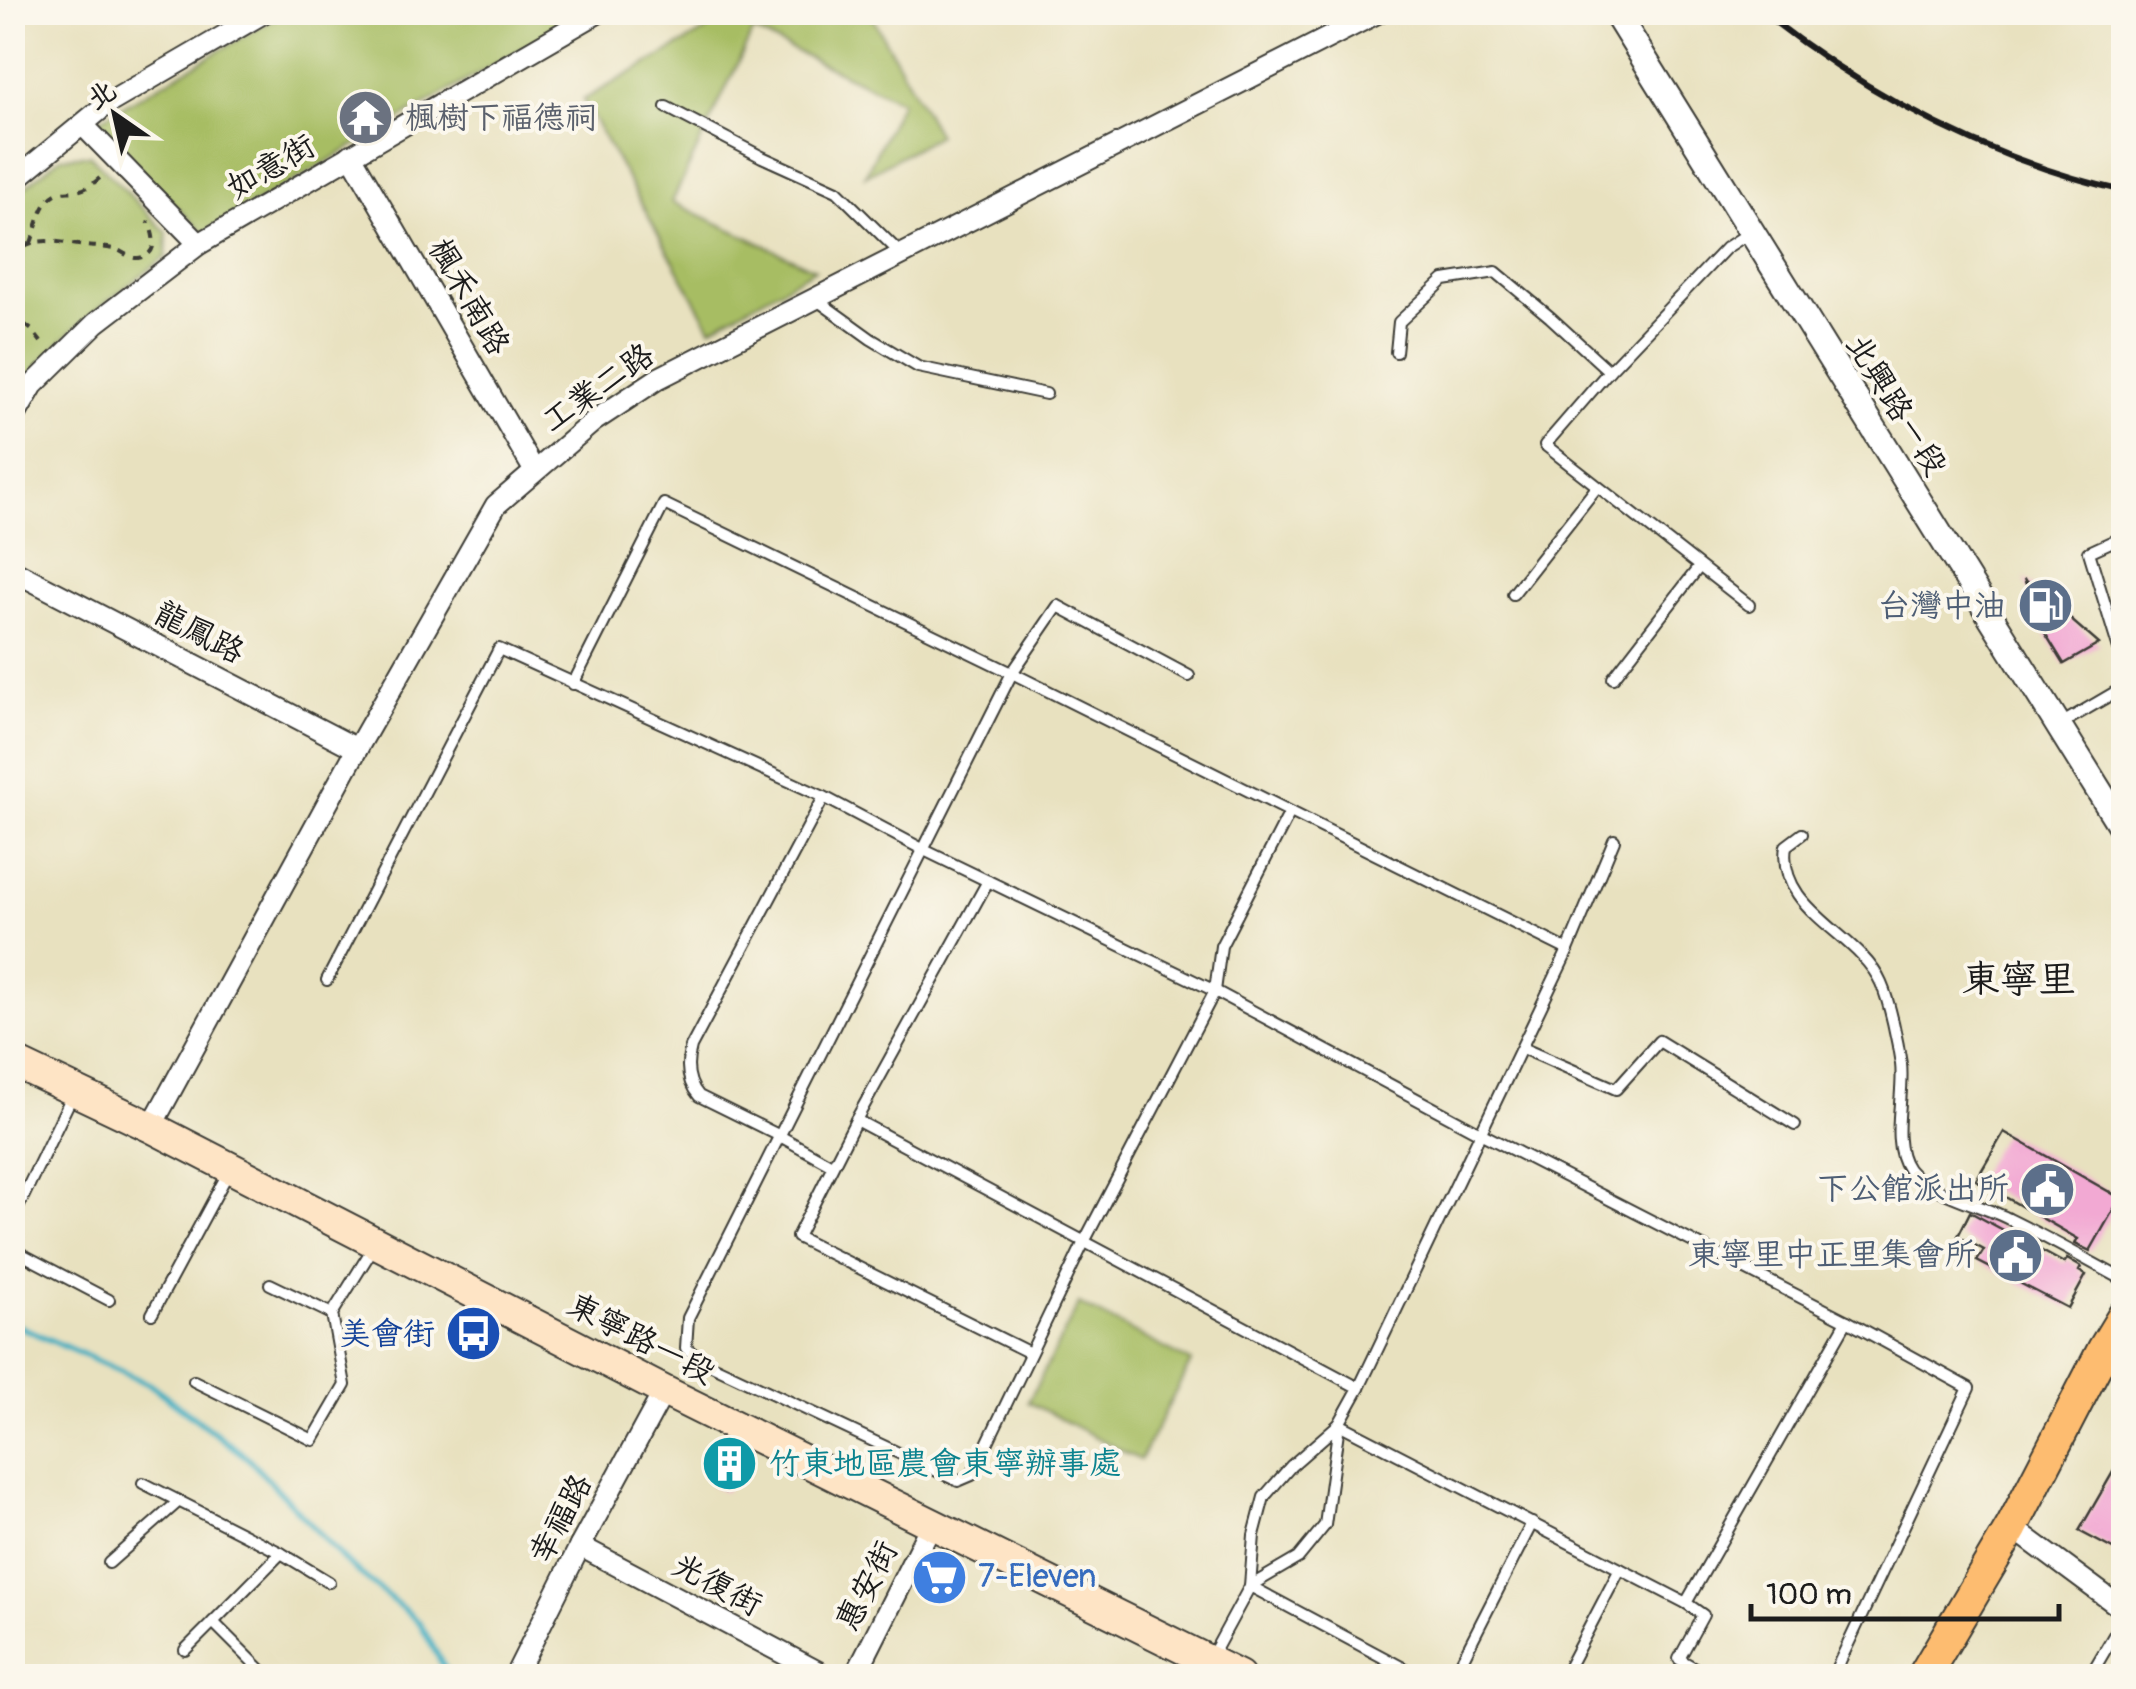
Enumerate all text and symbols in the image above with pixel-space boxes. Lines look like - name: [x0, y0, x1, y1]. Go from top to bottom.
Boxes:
- north arrow: [65, 65, 165, 165]
- text: 北: [80, 73, 123, 118]
- temple icon: 楓樹下福德祠: [336, 88, 396, 148]
- place label: 楓樹下福德祠: [405, 98, 597, 138]
- street label: 如意街: [219, 126, 323, 208]
- street label: 楓禾南路: [420, 232, 518, 362]
- street label: 北興路ㄧ段: [1837, 327, 1955, 483]
- street label: 工業二路: [534, 335, 662, 441]
- fuel station icon: 台灣中油: [2015, 576, 2075, 636]
- place label: 台灣中油: [1878, 586, 2006, 626]
- street label: 龍鳳路: [147, 593, 251, 673]
- district label: 東寧里: [1962, 956, 2076, 1004]
- public building icon: 下公館派出所: [2018, 1159, 2078, 1219]
- place label: 下公館派出所: [1817, 1169, 2009, 1209]
- public building icon: 東寧里中正里集會所: [1985, 1225, 2045, 1285]
- place label: 東寧里中正里集會所: [1688, 1235, 1976, 1275]
- street label: 東寧路一段: [561, 1285, 721, 1393]
- bus stop icon: 美會街: [444, 1304, 504, 1364]
- place label: 美會街: [339, 1314, 435, 1354]
- building icon: 竹東地區農會東寧辦事處: [700, 1434, 760, 1494]
- place label: 竹東地區農會東寧辦事處: [769, 1444, 1121, 1484]
- street label: 幸福路: [521, 1467, 601, 1571]
- street label: 惠安街: [827, 1534, 907, 1638]
- street label: 光復街: [665, 1545, 769, 1625]
- supermarket icon: 7-Eleven: [909, 1547, 969, 1607]
- place label: 7-Eleven: [978, 1557, 1096, 1597]
- scale bar: [1751, 1559, 2058, 1621]
- text: 100 m: [1766, 1576, 1852, 1613]

